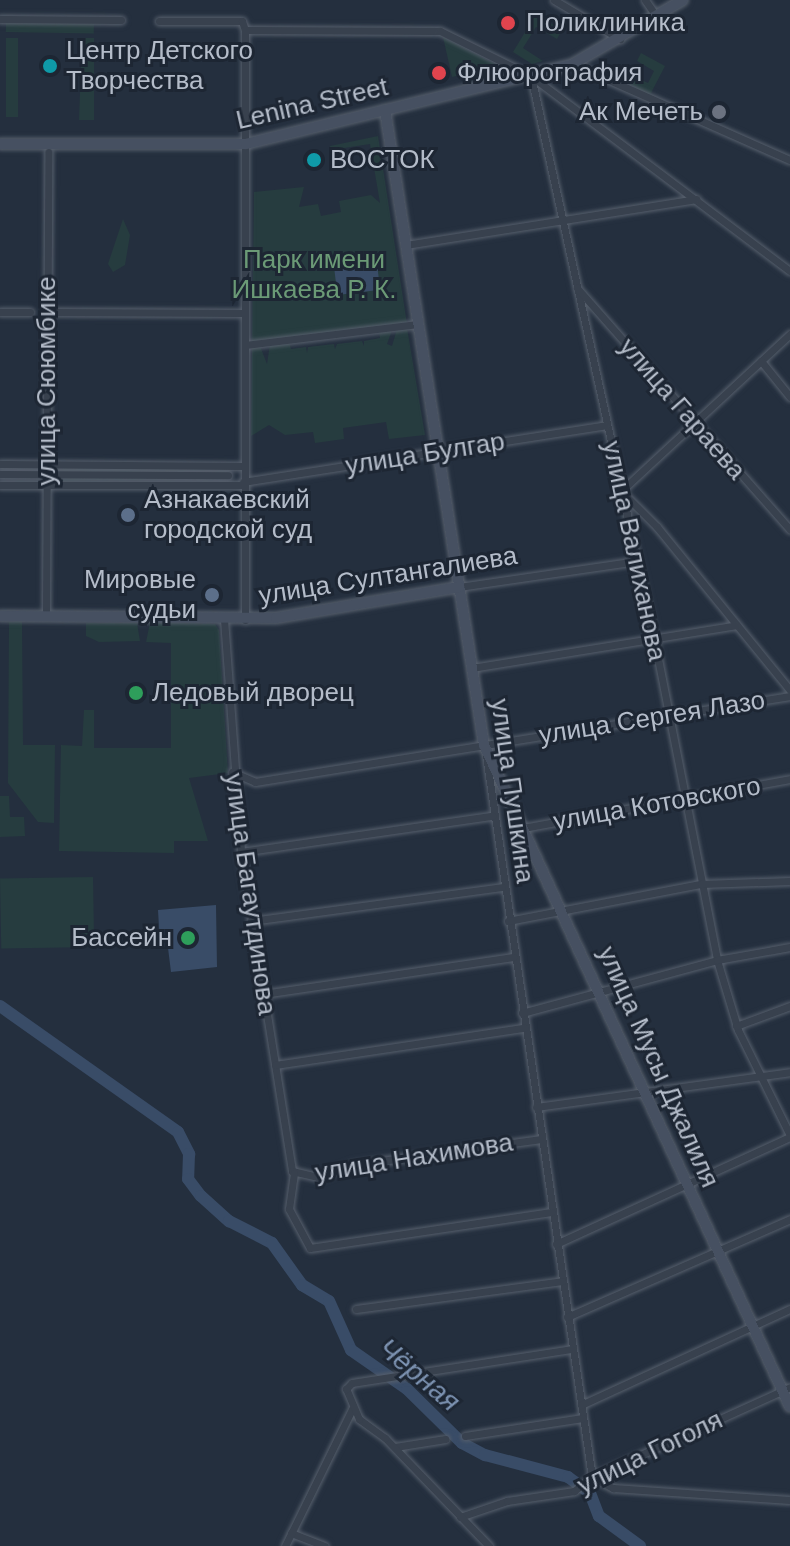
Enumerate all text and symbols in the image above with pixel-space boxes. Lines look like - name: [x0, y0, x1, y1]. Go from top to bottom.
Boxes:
- place label: Поликлиника: [526, 7, 685, 39]
- marker: Поликлиника: [497, 12, 519, 34]
- place label: Центр Детского Творчества: [66, 35, 253, 96]
- marker: Центр Детского Творчества: [41, 57, 59, 75]
- place label: Флюорография: [457, 57, 642, 89]
- marker: Флюорография: [428, 62, 450, 84]
- street label: Lenina Street: [233, 71, 391, 137]
- place label: Ак Мечеть: [579, 96, 703, 128]
- marker: Ак Мечеть: [710, 103, 728, 121]
- place label: ВОСТОК: [330, 144, 435, 176]
- marker: ВОСТОК: [305, 151, 323, 169]
- park label: Парк имени Ишкаева Р. К.: [232, 244, 396, 306]
- street label: улица Сююмбике: [31, 276, 63, 486]
- street label: улица Гараева: [612, 332, 752, 486]
- street label: улица Булгар: [343, 426, 507, 482]
- street label: улица Валиханова: [595, 438, 673, 664]
- place label: Азнакаевский городской суд: [144, 484, 312, 546]
- marker: Азнакаевский городской суд: [119, 506, 137, 524]
- street label: улица Султангалиева: [257, 540, 519, 612]
- place label: Мировые судьи: [84, 564, 196, 626]
- marker: Мировые судьи: [203, 586, 221, 604]
- place label: Ледовый дворец: [152, 677, 354, 709]
- marker: Ледовый дворец: [127, 684, 145, 702]
- street label: улица Сергея Лазо: [537, 685, 767, 751]
- street label: улица Пушкина: [484, 697, 540, 885]
- street label: улица Котовского: [551, 770, 763, 838]
- street label: улица Багаутдинова: [218, 771, 282, 1017]
- place label: Бассейн: [71, 922, 172, 954]
- marker: Бассейн: [179, 929, 197, 947]
- street label: улица Мусы Джалиля: [591, 942, 725, 1192]
- street label: улица Нахимова: [313, 1127, 515, 1189]
- water label: Чёрная: [371, 1331, 467, 1419]
- street label: улица Гоголя: [572, 1404, 728, 1502]

